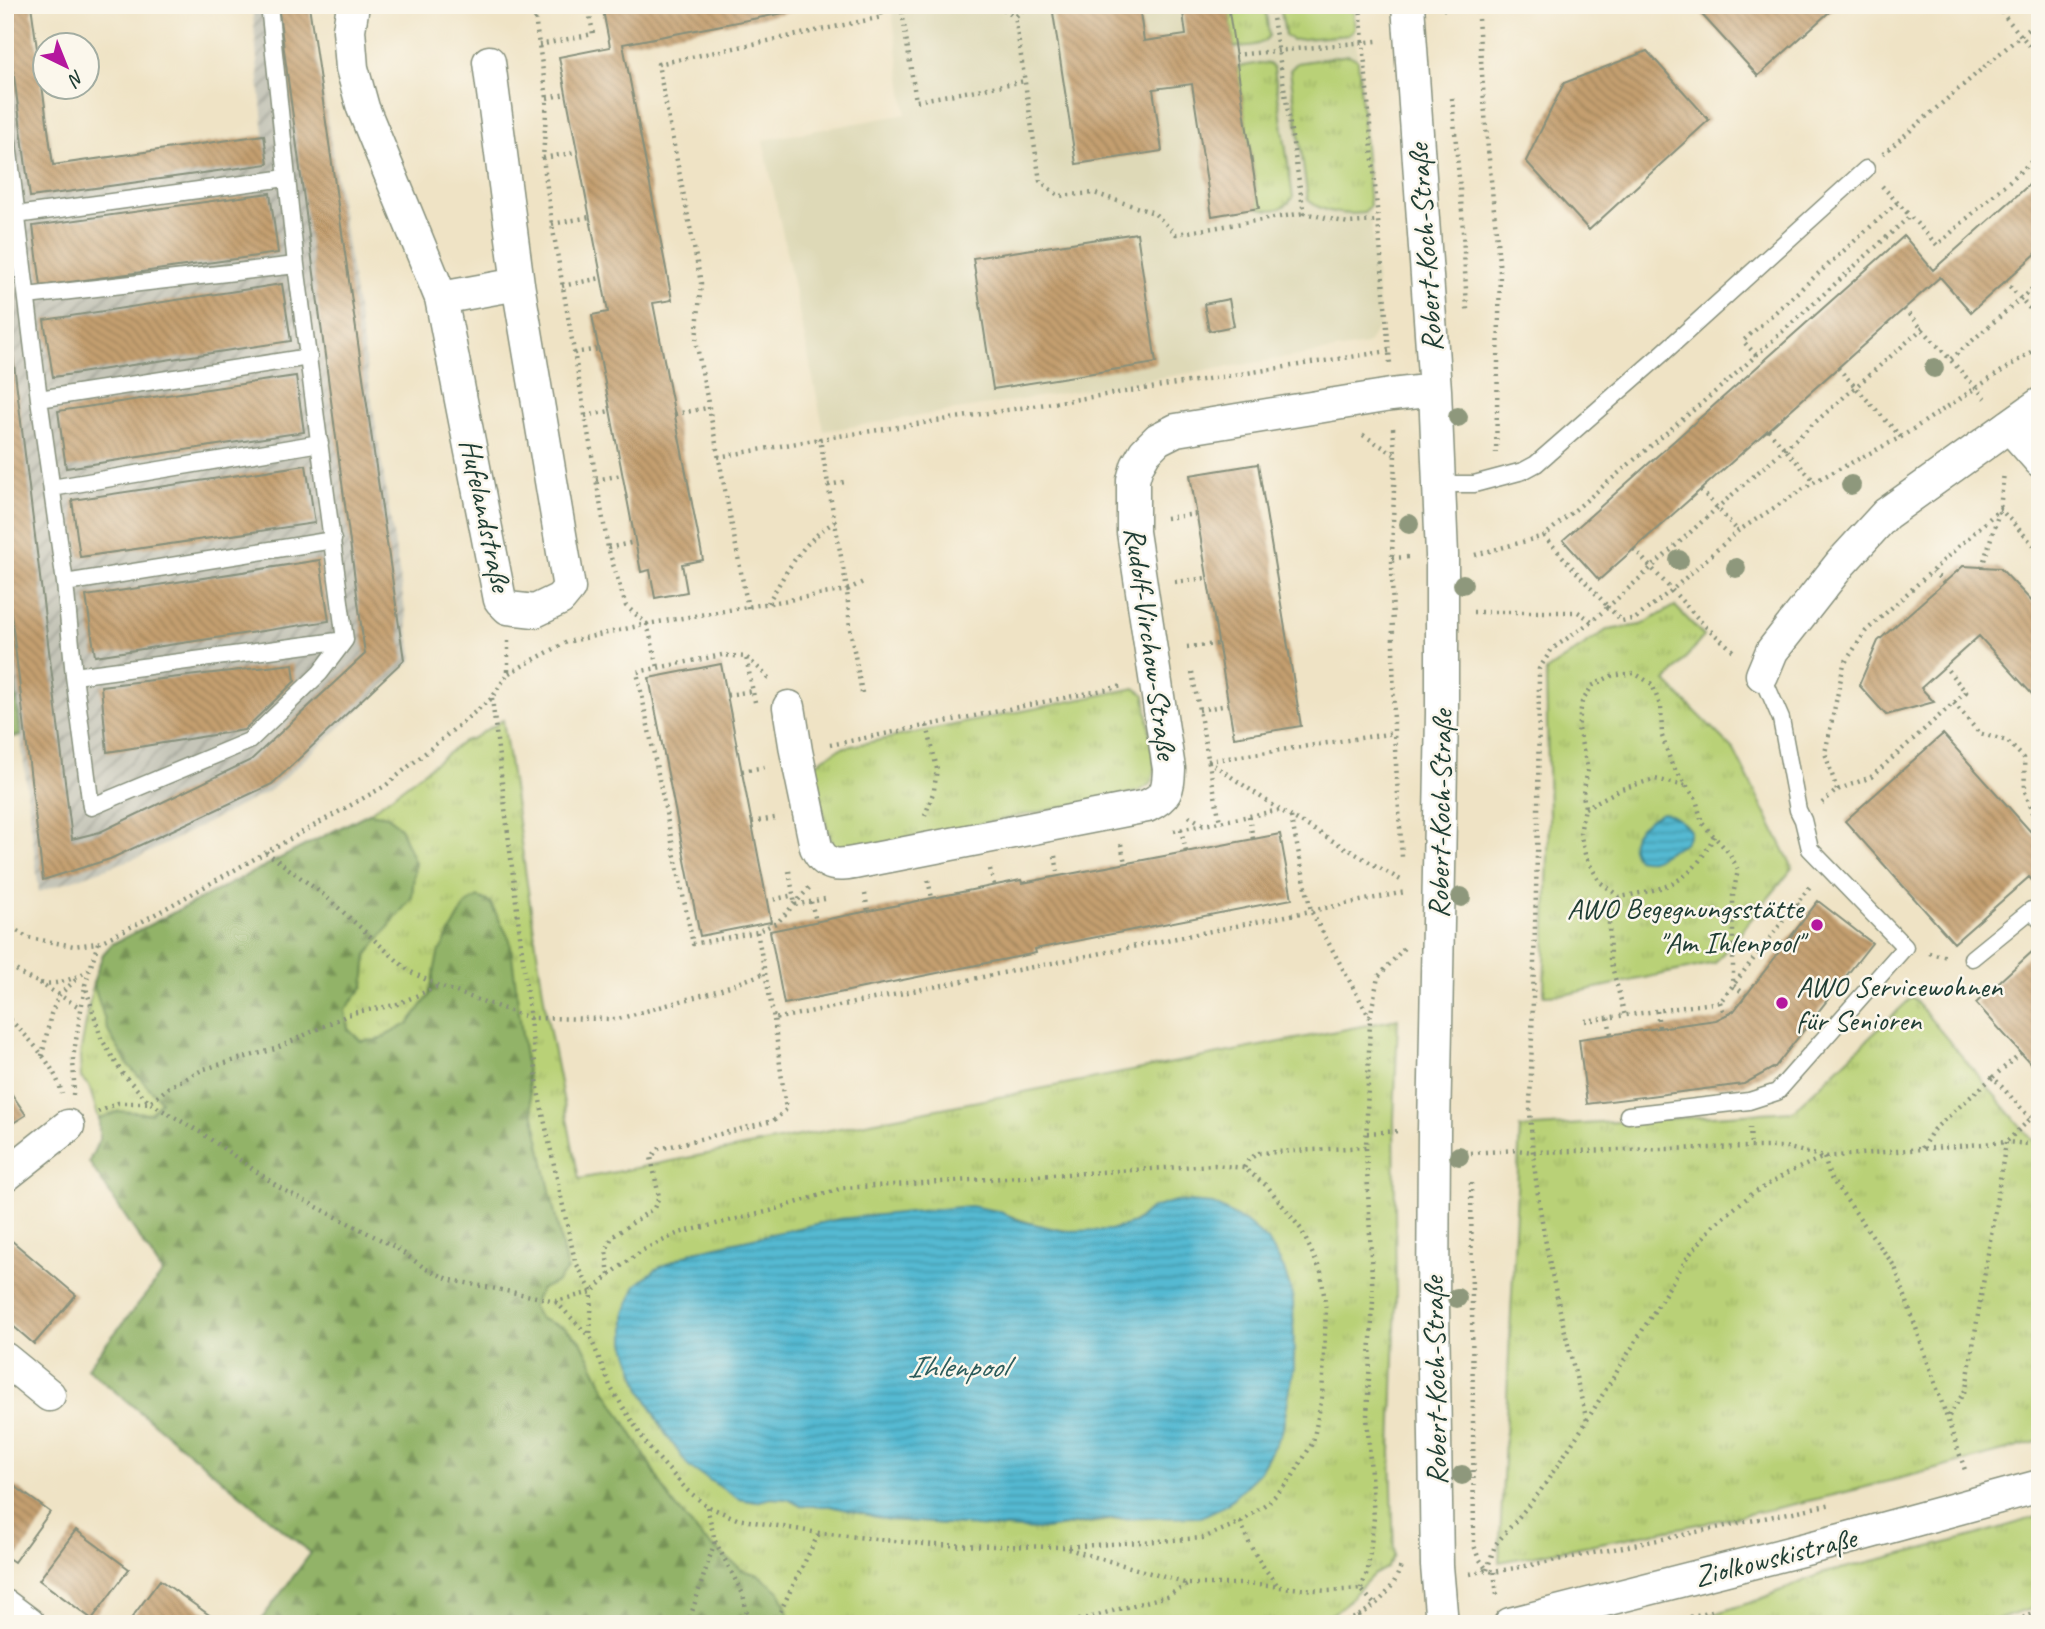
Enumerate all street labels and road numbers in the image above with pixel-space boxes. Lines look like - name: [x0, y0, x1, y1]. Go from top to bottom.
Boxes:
- street label: Robert-Koch-Straße: [1399, 140, 1451, 353]
- street label: Hufelandstraße: [451, 435, 521, 597]
- street label: Rudolf-Virchow-Straße: [1116, 524, 1186, 764]
- street label: Robert-Koch-Straße: [1419, 707, 1461, 919]
- street label: Robert-Koch-Straße: [1414, 1274, 1456, 1486]
- street label: Ziolkowskistraße: [1690, 1518, 1862, 1595]

